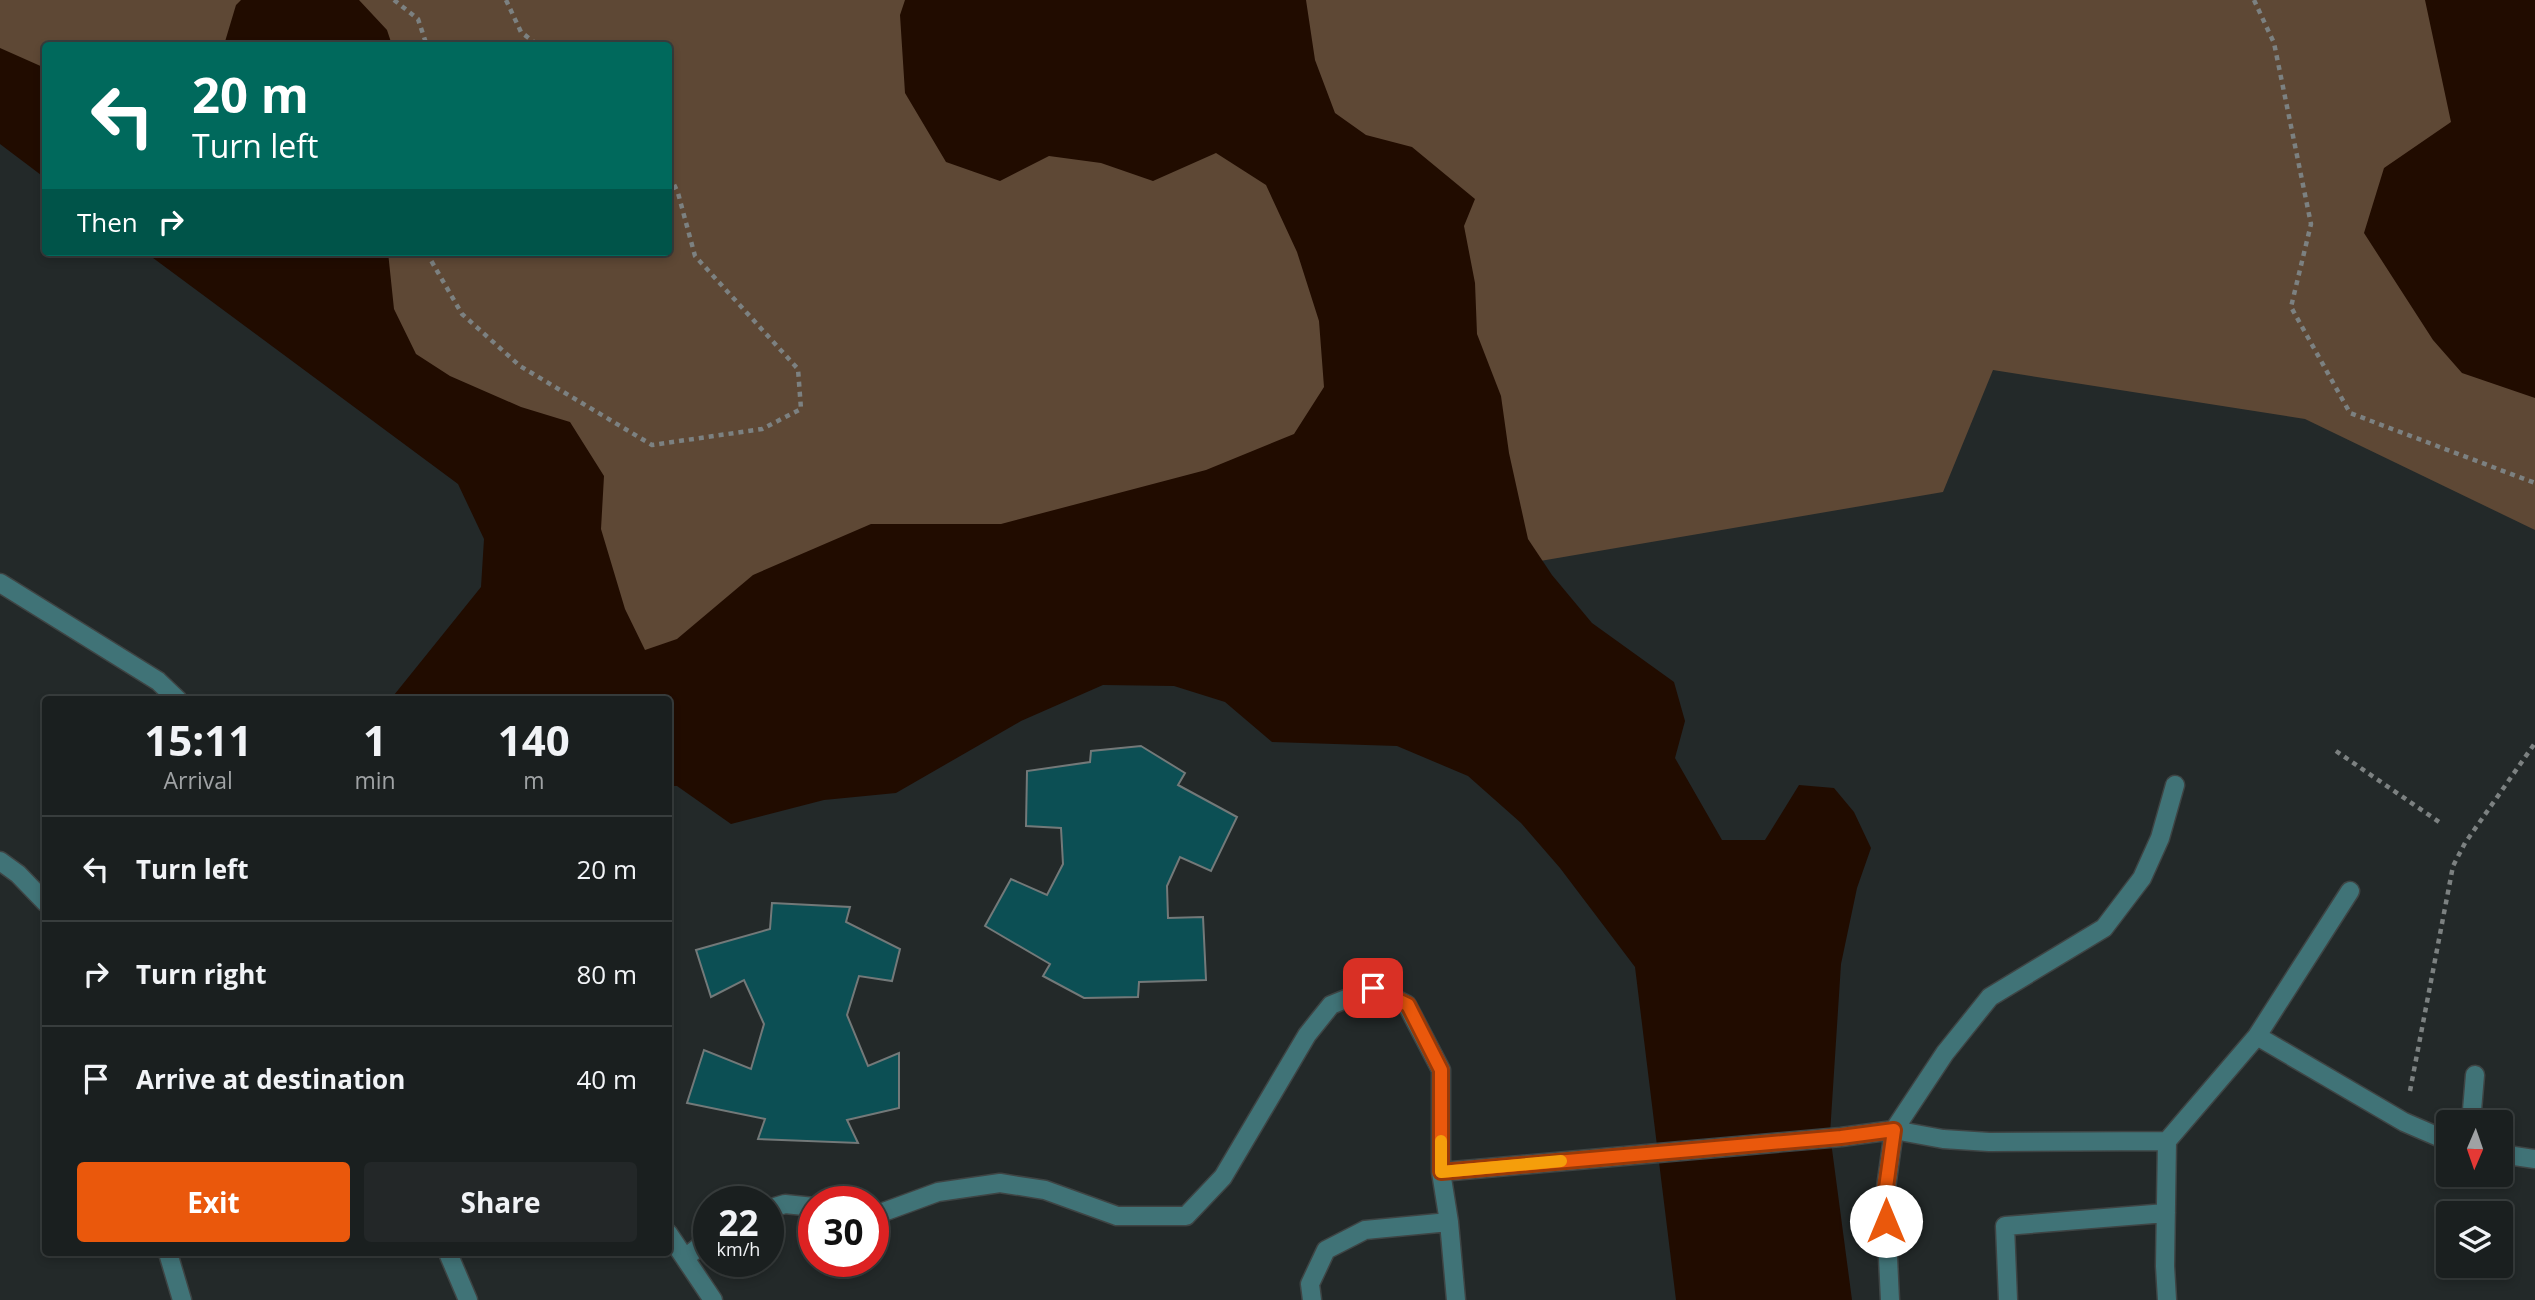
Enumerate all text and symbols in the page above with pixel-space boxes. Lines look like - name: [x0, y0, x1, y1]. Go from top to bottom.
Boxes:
- text: 20 m: [192, 61, 309, 127]
- icon: left: [77, 70, 168, 161]
- text: Turn left: [192, 124, 318, 167]
- icon: right: [152, 203, 190, 241]
- text: Then: [77, 204, 138, 240]
- text: 15:11: [144, 711, 252, 768]
- text: 1: [363, 711, 387, 768]
- text: 140: [498, 711, 570, 768]
- text: Arrival: [164, 764, 233, 796]
- text: min: [354, 764, 396, 796]
- text: m: [523, 764, 544, 796]
- icon: left: [77, 850, 115, 888]
- text: Turn left: [136, 851, 248, 887]
- text: 20 m: [576, 851, 637, 887]
- icon: right: [77, 955, 115, 993]
- text: Turn right: [136, 956, 267, 992]
- text: 80 m: [576, 956, 637, 992]
- pin: [1343, 958, 1403, 1018]
- icon: arrive: [1354, 969, 1392, 1007]
- icon: arrive: [77, 1060, 115, 1098]
- text: Arrive at destination: [136, 1061, 405, 1097]
- text: 40 m: [576, 1061, 637, 1097]
- north arrow: [2436, 1110, 2513, 1186]
- map controls: [2436, 1110, 2513, 1278]
- button: Exit: [77, 1162, 350, 1242]
- button: Share: [364, 1162, 637, 1242]
- position arrow: [1849, 1184, 1923, 1258]
- speed limit sign: 30: [798, 1186, 889, 1277]
- text: 22: [718, 1199, 759, 1246]
- button: layers: [2436, 1201, 2513, 1278]
- text: km/h: [717, 1237, 760, 1261]

